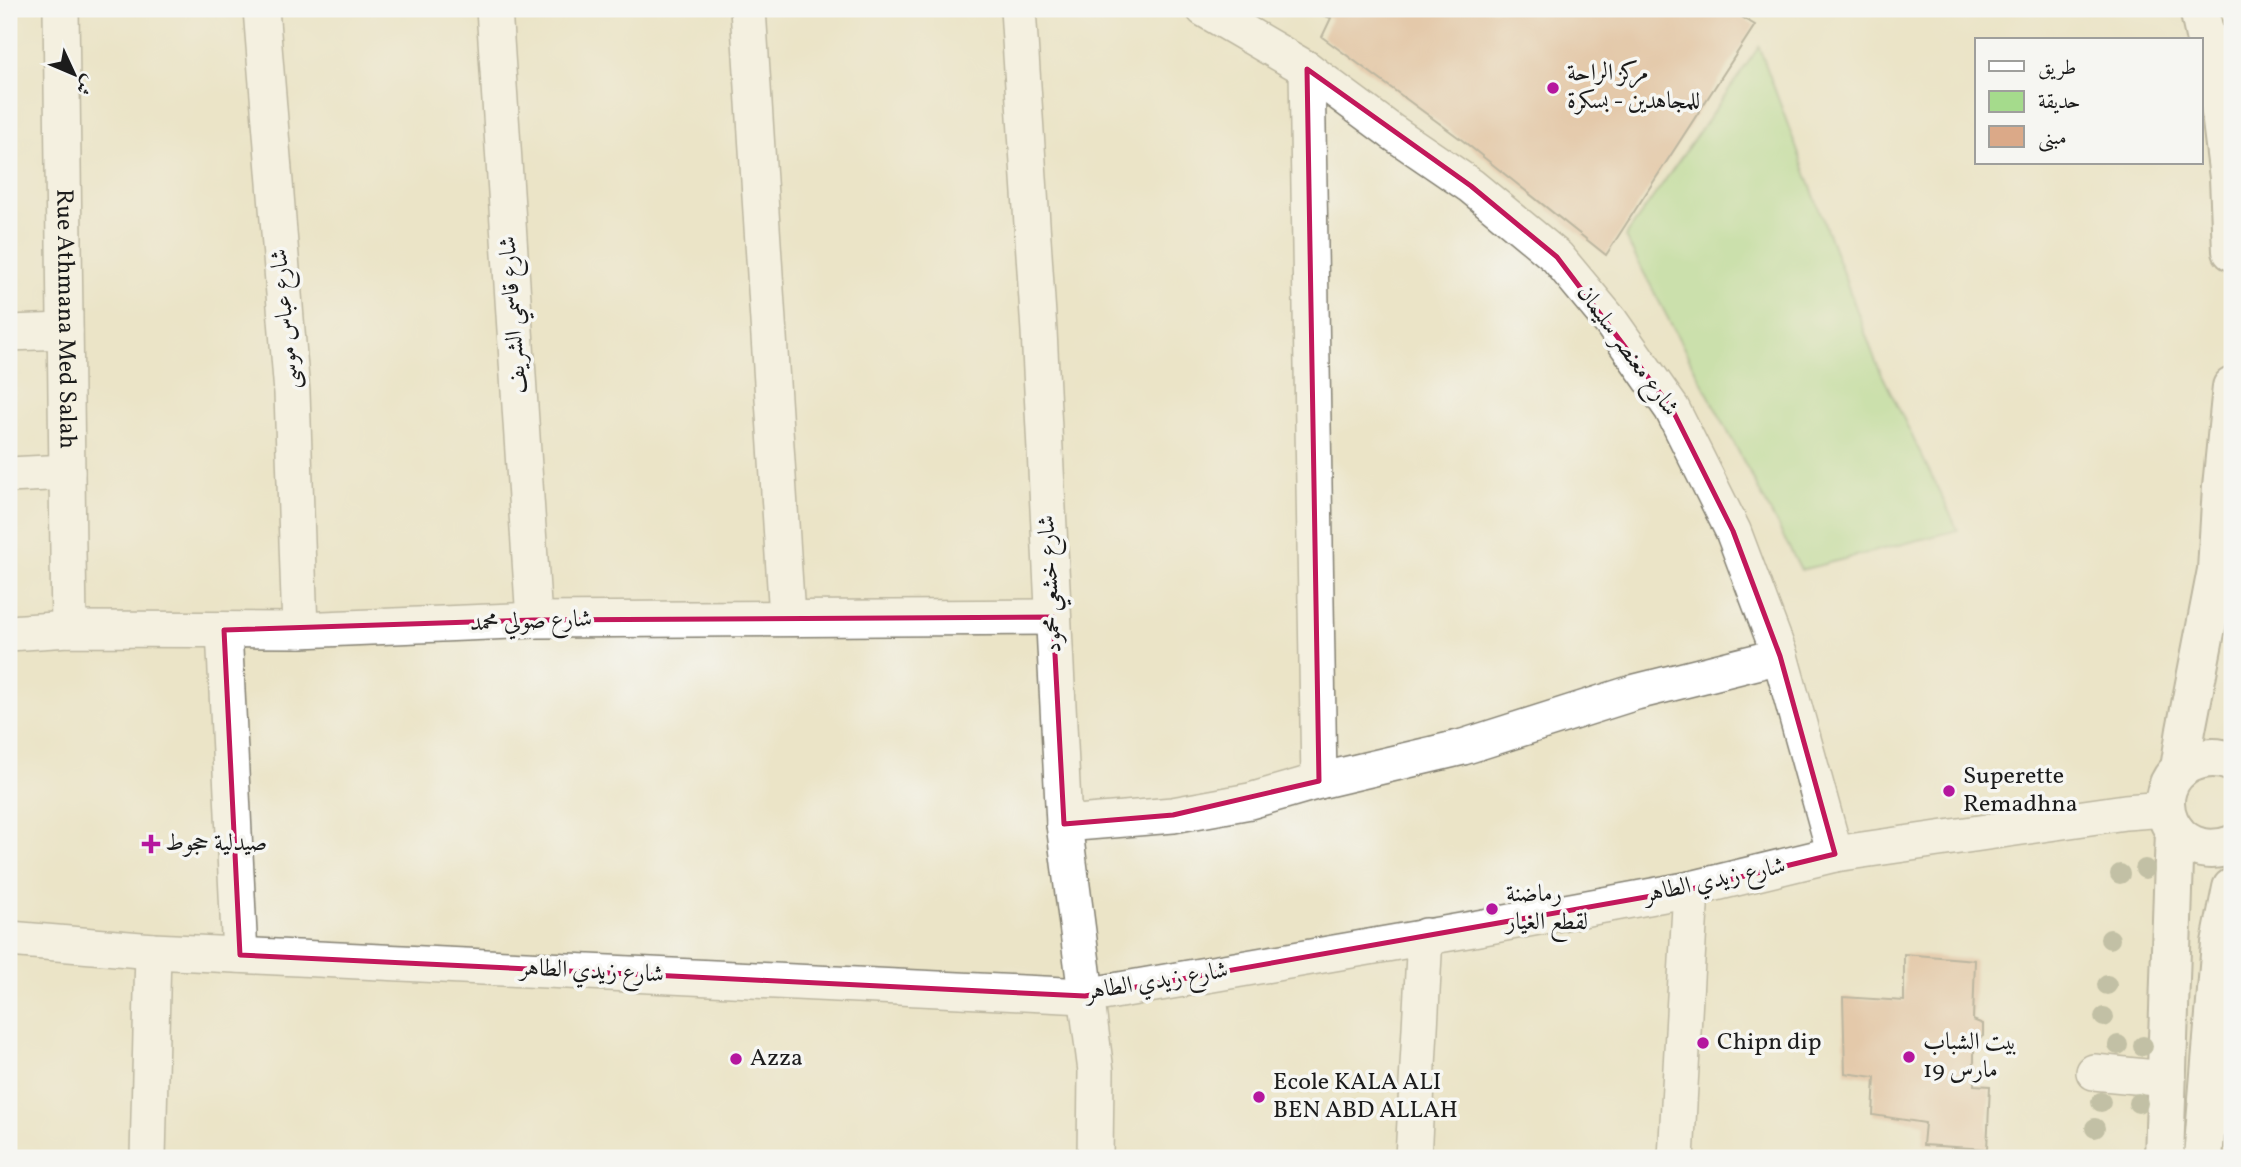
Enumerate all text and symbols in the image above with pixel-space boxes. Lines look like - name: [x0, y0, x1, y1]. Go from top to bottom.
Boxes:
- north arrow: [38, 38, 108, 108]
- legend: [1975, 38, 2202, 164]
- text: طريق: [2038, 54, 2076, 83]
- place label: مركز الراحة للمجاهدين - بسكرة: [1567, 57, 1700, 119]
- text: ش: [69, 69, 101, 100]
- marker: مركز الراحة للمجاهدين - بسكرة: [1545, 80, 1561, 96]
- text: حديقة: [2038, 88, 2081, 117]
- text: مبنى: [2038, 124, 2067, 153]
- street label: Rue Athmana Med Salah: [46, 189, 84, 449]
- street label: شارع قاسمي الشريف: [492, 235, 540, 395]
- street label: شارع عباس موسى: [263, 247, 310, 391]
- street label: شارع معنصر سليمان: [1567, 278, 1686, 424]
- street label: شارع خشعي محمود: [1030, 514, 1075, 654]
- street label: شارع صولي محمد: [469, 603, 593, 642]
- place label: Superette Remadhna: [1963, 760, 2078, 822]
- marker: Superette Remadhna: [1941, 783, 1957, 799]
- place label: صيدلية حجوط: [165, 827, 267, 861]
- marker: صيدلية حجوط: [143, 836, 159, 852]
- street label: شارع زيدي الطاهر: [1638, 849, 1789, 914]
- place label: رماضنة لقطع الغيار: [1504, 878, 1588, 943]
- marker: رماضنة لقطع الغيار: [1484, 901, 1500, 917]
- street label: شارع زيدي الطاهر: [516, 951, 665, 994]
- street label: شارع زيدي الطاهر: [1080, 954, 1231, 1012]
- place label: Chipn dip: [1717, 1026, 1822, 1060]
- place label: بيت الشباب 19 مارس: [1923, 1026, 2017, 1088]
- marker: Chipn dip: [1695, 1035, 1711, 1051]
- place label: Azza: [750, 1042, 803, 1076]
- marker: بيت الشباب 19 مارس: [1901, 1049, 1917, 1065]
- marker: Azza: [728, 1051, 744, 1067]
- place label: Ecole KALA ALI BEN ABD ALLAH: [1273, 1066, 1458, 1128]
- marker: Ecole KALA ALI BEN ABD ALLAH: [1251, 1089, 1267, 1105]

